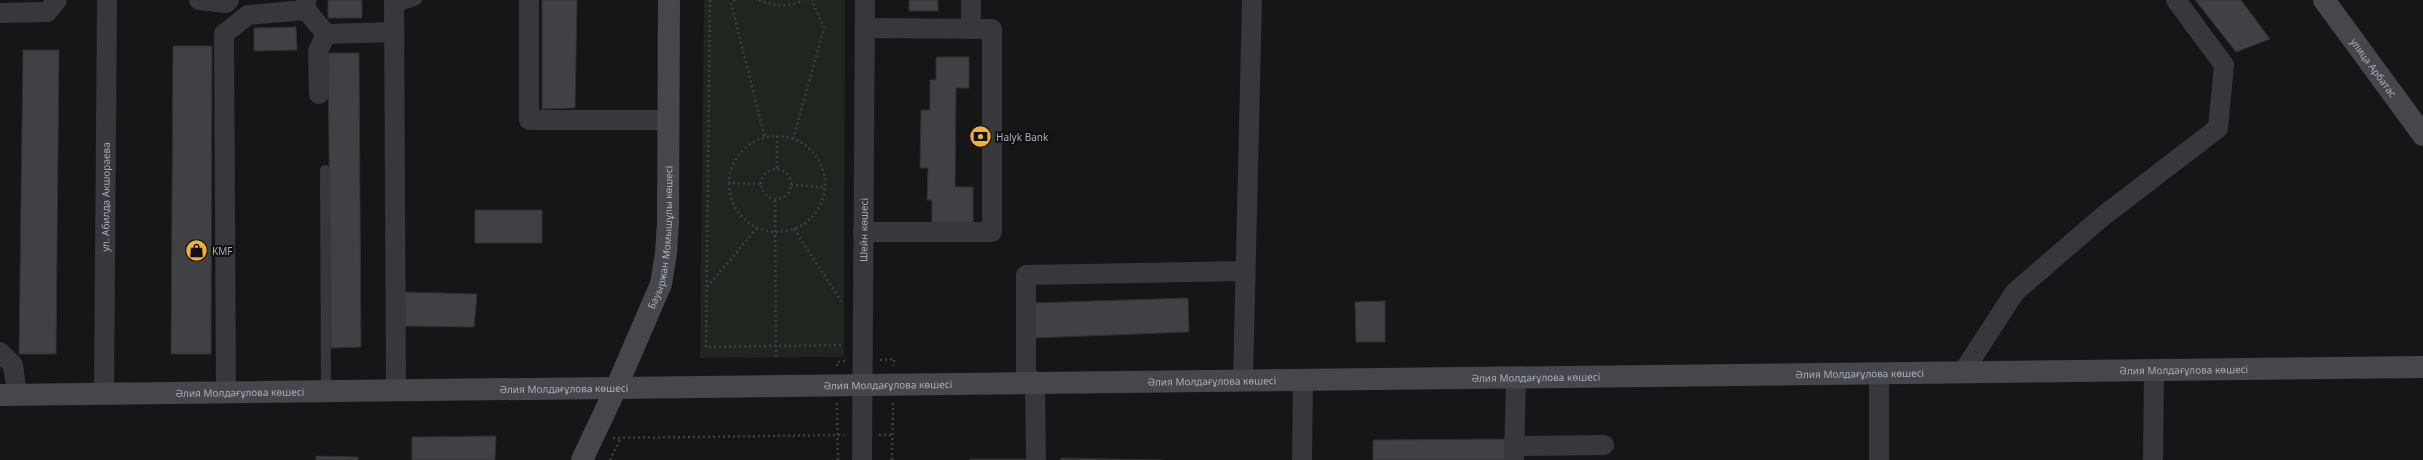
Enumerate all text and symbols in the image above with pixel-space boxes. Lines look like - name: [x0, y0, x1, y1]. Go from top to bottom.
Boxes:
- street label: улица Арбатас: [2347, 35, 2400, 100]
- bank icon: Halyk Bank: [967, 124, 993, 150]
- place label: Halyk Bank: [996, 130, 1049, 144]
- street label: ул. Абилда Акшораева: [98, 142, 113, 252]
- street label: Бауыржан Момышұлы көшесі: [644, 166, 675, 311]
- street label: Шейн көшесі: [856, 198, 871, 262]
- shop icon: KMF: [183, 238, 209, 264]
- place label: KMF: [212, 244, 232, 258]
- street label: Әлия Молдағұлова көшесі: [2119, 362, 2248, 378]
- street label: Әлия Молдағұлова көшесі: [1796, 366, 1924, 381]
- street label: Әлия Молдағұлова көшесі: [1472, 370, 1600, 385]
- street label: Әлия Молдағұлова көшесі: [1148, 373, 1276, 389]
- street label: Әлия Молдағұлова көшесі: [824, 377, 952, 392]
- street label: Әлия Молдағұлова көшесі: [500, 381, 628, 396]
- street label: Әлия Молдағұлова көшесі: [176, 384, 304, 400]

